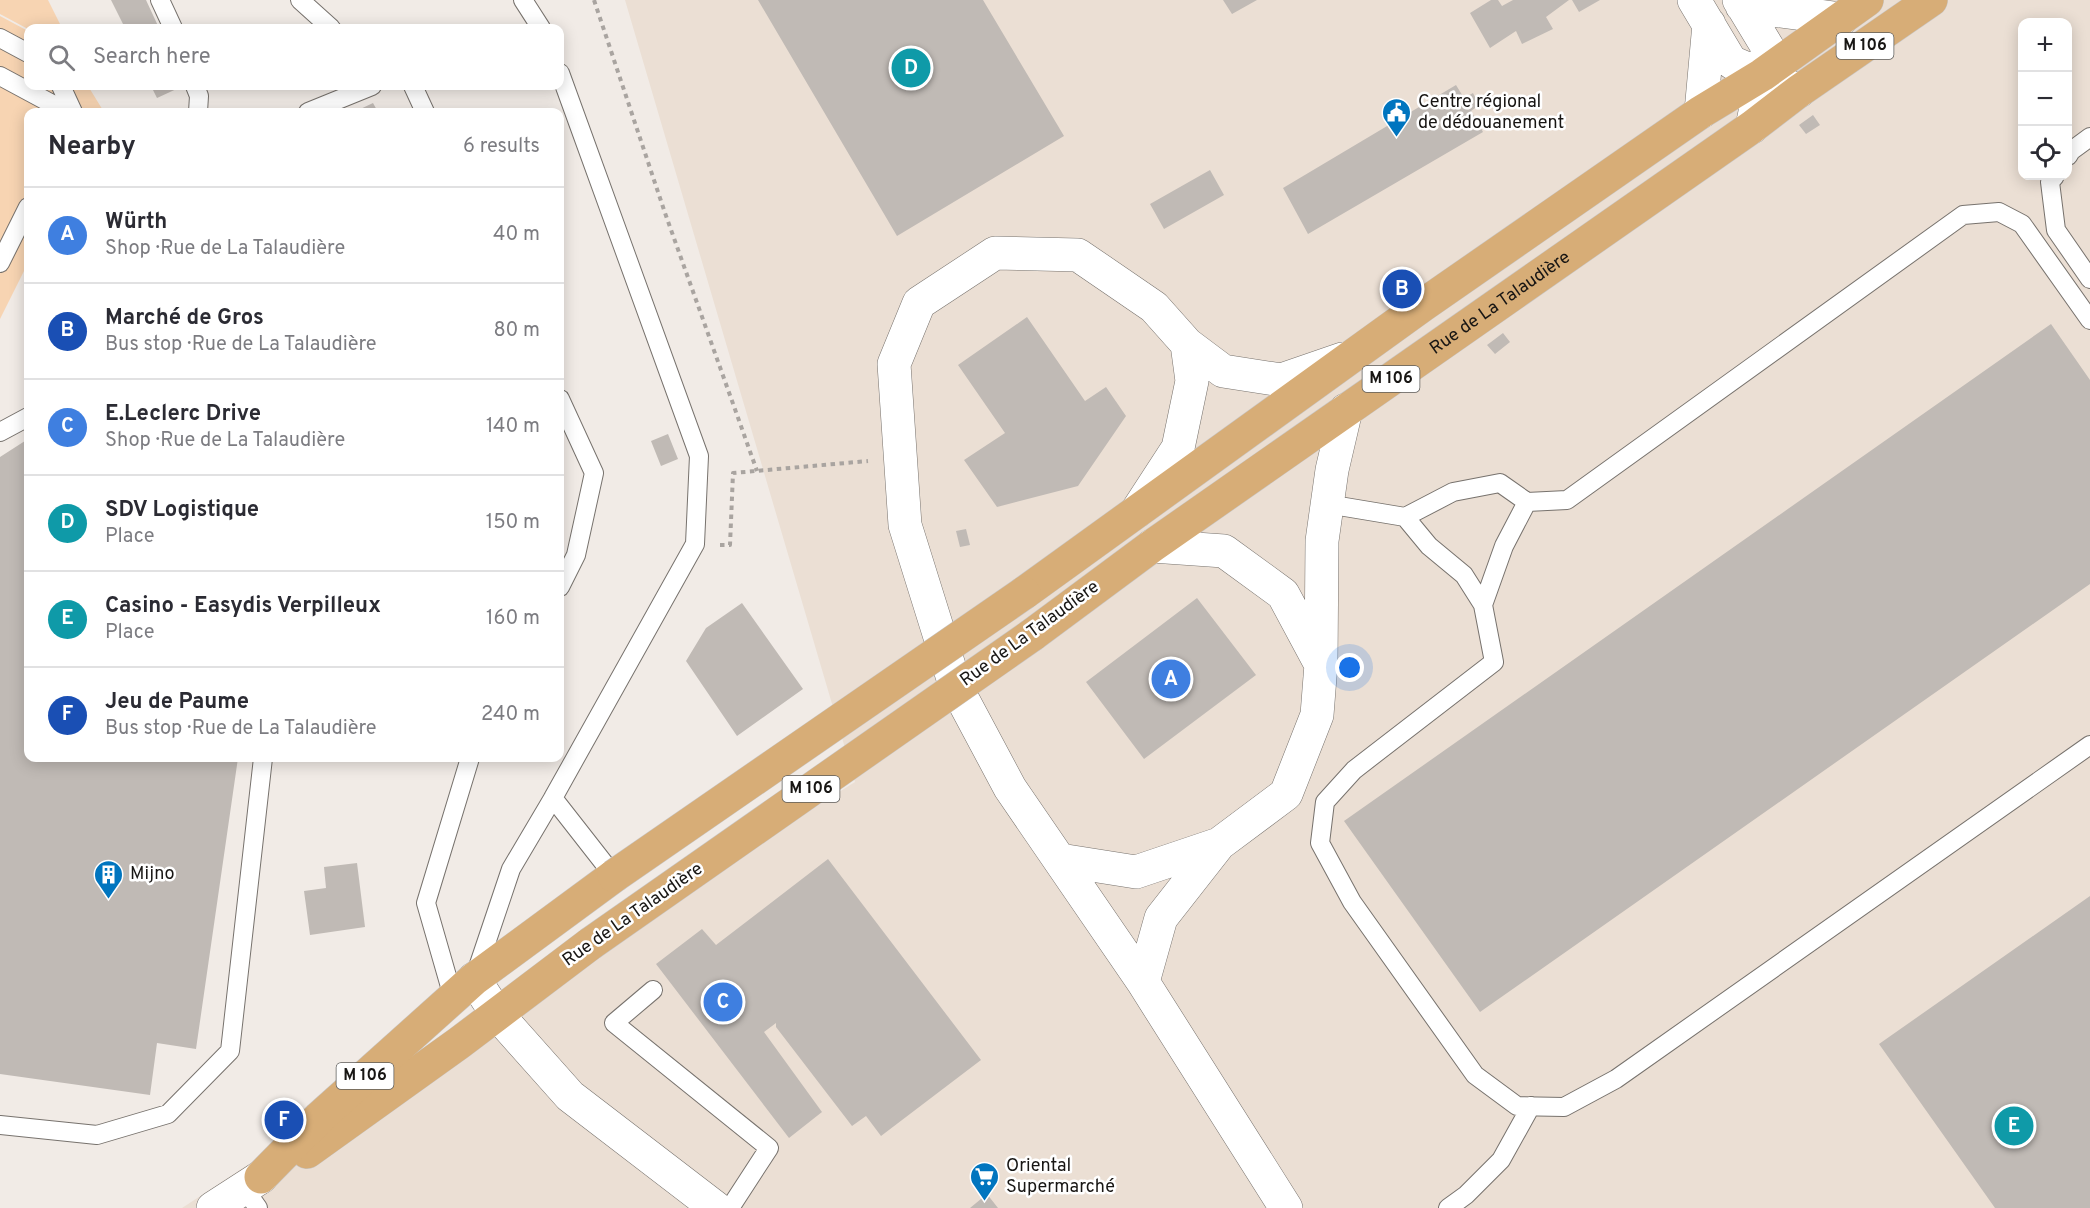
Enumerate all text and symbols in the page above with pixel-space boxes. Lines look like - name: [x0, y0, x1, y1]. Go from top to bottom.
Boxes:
- map controls: [2018, 18, 2072, 180]
- button: +: [2018, 18, 2072, 72]
- search box: [24, 24, 564, 90]
- road number: M 106: [1836, 33, 1894, 59]
- icon: search: [45, 41, 78, 74]
- text: Search here: [93, 44, 211, 71]
- pin: D: [892, 46, 930, 90]
- button: −: [2018, 72, 2072, 126]
- place label: Centre régional de dédouanement: [1418, 91, 1564, 135]
- public building icon: Centre régional de dédouanement: [1381, 96, 1413, 138]
- button: locate: [2018, 126, 2072, 180]
- text: Nearby: [48, 131, 136, 164]
- text: 6 results: [463, 134, 540, 160]
- text: Würth: [105, 209, 167, 236]
- text: A: [60, 222, 75, 248]
- text: 40 m: [493, 222, 540, 248]
- text: Shop · Rue de La Talaudière: [105, 236, 345, 262]
- street label: Rue de La Talaudière: [1425, 246, 1575, 360]
- pin: B: [1382, 266, 1422, 312]
- text: Marché de Gros: [105, 305, 264, 332]
- text: B: [61, 318, 74, 344]
- text: 80 m: [494, 318, 540, 344]
- text: Bus stop · Rue de La Talaudière: [105, 332, 377, 358]
- road number: M 106: [1362, 366, 1420, 392]
- text: E.Leclerc Drive: [105, 401, 261, 428]
- text: C: [61, 414, 74, 440]
- text: 140 m: [486, 414, 540, 440]
- text: Shop · Rue de La Talaudière: [105, 428, 345, 454]
- text: SDV Logistique: [105, 497, 259, 524]
- text: D: [60, 510, 75, 536]
- text: 150 m: [486, 510, 540, 536]
- text: Place: [105, 524, 155, 550]
- street label: Rue de La Talaudière: [956, 576, 1104, 692]
- text: Casino - Easydis Verpilleux: [105, 593, 381, 620]
- text: E: [61, 606, 74, 632]
- text: 160 m: [486, 606, 540, 632]
- text: Place: [105, 620, 155, 646]
- your location: [1335, 653, 1364, 682]
- pin: A: [1152, 656, 1190, 702]
- text: Jeu de Paume: [105, 689, 249, 716]
- text: F: [62, 702, 73, 728]
- text: 240 m: [481, 702, 540, 728]
- text: Bus stop · Rue de La Talaudière: [105, 716, 377, 742]
- road number: M 106: [782, 776, 840, 802]
- building icon: Mijno: [93, 858, 125, 900]
- street label: Rue de La Talaudière: [558, 858, 708, 972]
- place label: Mijno: [130, 863, 175, 886]
- pin: C: [704, 980, 742, 1024]
- road number: M 106: [336, 1063, 394, 1089]
- pin: F: [264, 1098, 304, 1142]
- pin: E: [1994, 1104, 2034, 1148]
- place label: Oriental Supermarché: [1006, 1155, 1115, 1199]
- supermarket icon: Oriental Supermarché: [969, 1160, 1001, 1202]

